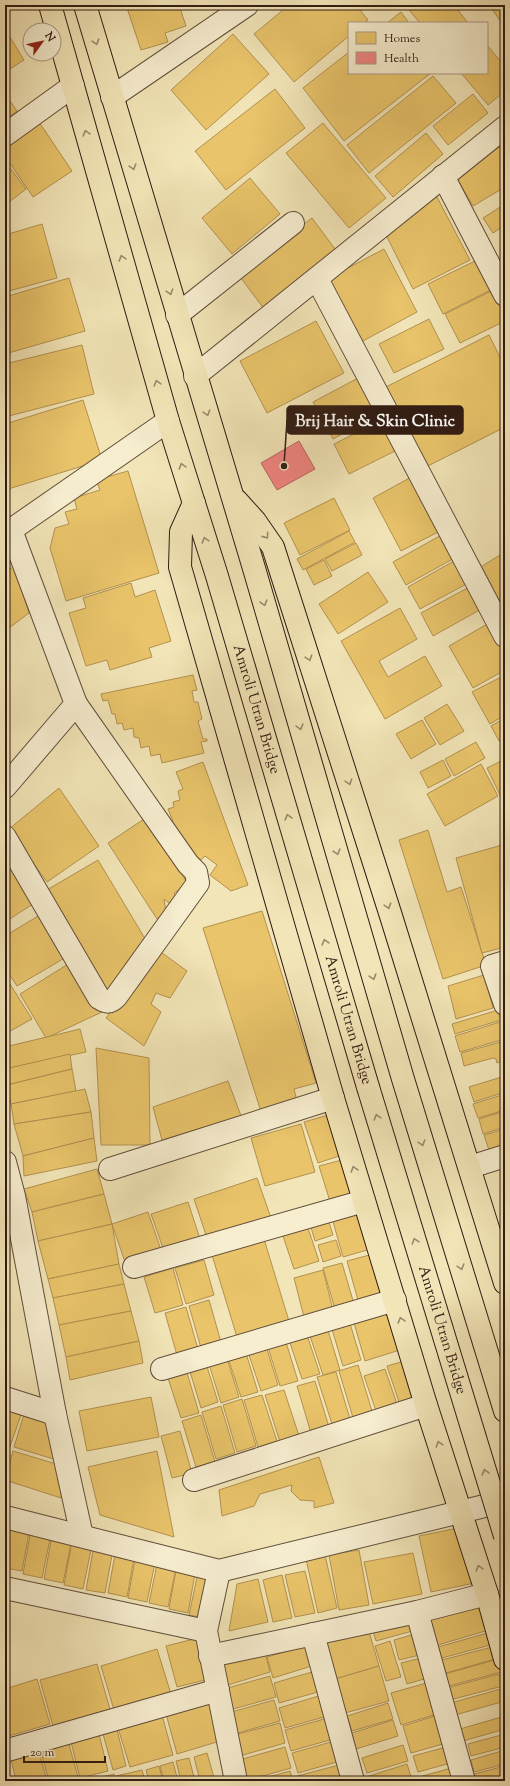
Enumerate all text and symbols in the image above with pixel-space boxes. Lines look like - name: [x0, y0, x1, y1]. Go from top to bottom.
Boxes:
- north arrow: [22, 22, 62, 62]
- legend: [348, 22, 488, 74]
- text: N: [40, 28, 59, 45]
- text: Homes: [384, 30, 420, 48]
- one-way arrow: [91, 39, 100, 46]
- text: Health: [384, 50, 419, 68]
- one-way arrow: [83, 130, 91, 137]
- one-way arrow: [128, 163, 137, 170]
- one-way arrow: [118, 255, 127, 262]
- one-way arrow: [165, 288, 174, 295]
- one-way arrow: [154, 380, 162, 387]
- callout: Brij Hair & Skin Clinic: [287, 406, 463, 434]
- one-way arrow: [202, 409, 211, 416]
- text: Brij Hair & Skin Clinic: [295, 411, 456, 434]
- one-way arrow: [178, 462, 187, 469]
- one-way arrow: [261, 532, 268, 539]
- one-way arrow: [201, 536, 210, 543]
- one-way arrow: [259, 599, 268, 606]
- street label: Amroli Utran Bridge: [227, 642, 285, 776]
- one-way arrow: [304, 655, 313, 662]
- one-way arrow: [295, 724, 304, 731]
- one-way arrow: [344, 779, 353, 786]
- one-way arrow: [284, 814, 293, 821]
- one-way arrow: [332, 849, 341, 856]
- one-way arrow: [383, 902, 392, 909]
- one-way arrow: [321, 939, 330, 946]
- street label: Amroli Utran Bridge: [319, 953, 377, 1087]
- one-way arrow: [368, 973, 377, 980]
- one-way arrow: [373, 1113, 382, 1120]
- one-way arrow: [417, 1139, 426, 1146]
- one-way arrow: [350, 1166, 359, 1173]
- one-way arrow: [411, 1238, 420, 1245]
- street label: Amroli Utran Bridge: [413, 1263, 472, 1397]
- one-way arrow: [456, 1263, 465, 1270]
- one-way arrow: [397, 1317, 406, 1324]
- one-way arrow: [435, 1441, 444, 1448]
- one-way arrow: [481, 1469, 490, 1476]
- one-way arrow: [475, 1565, 484, 1572]
- scale bar: [24, 1738, 105, 1764]
- text: 20 m: [30, 1744, 55, 1762]

